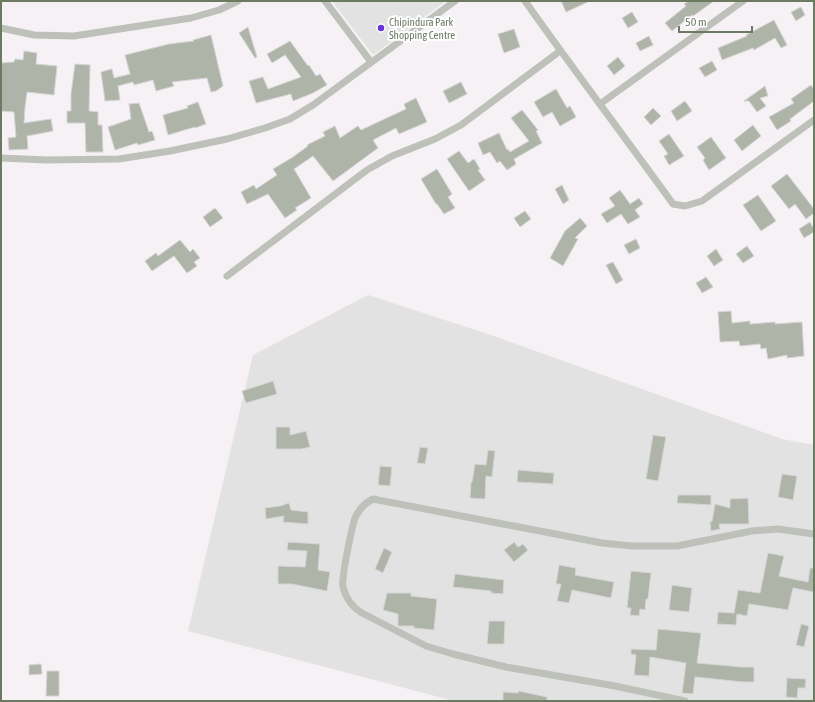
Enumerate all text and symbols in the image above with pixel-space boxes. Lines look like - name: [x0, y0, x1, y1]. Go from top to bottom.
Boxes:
- scale bar: [679, 8, 752, 34]
- text: 50 m: [685, 15, 707, 29]
- place label: Chipindura Park Shopping Centre: [389, 16, 455, 41]
- marker: Chipindura Park Shopping Centre: [376, 23, 386, 33]

